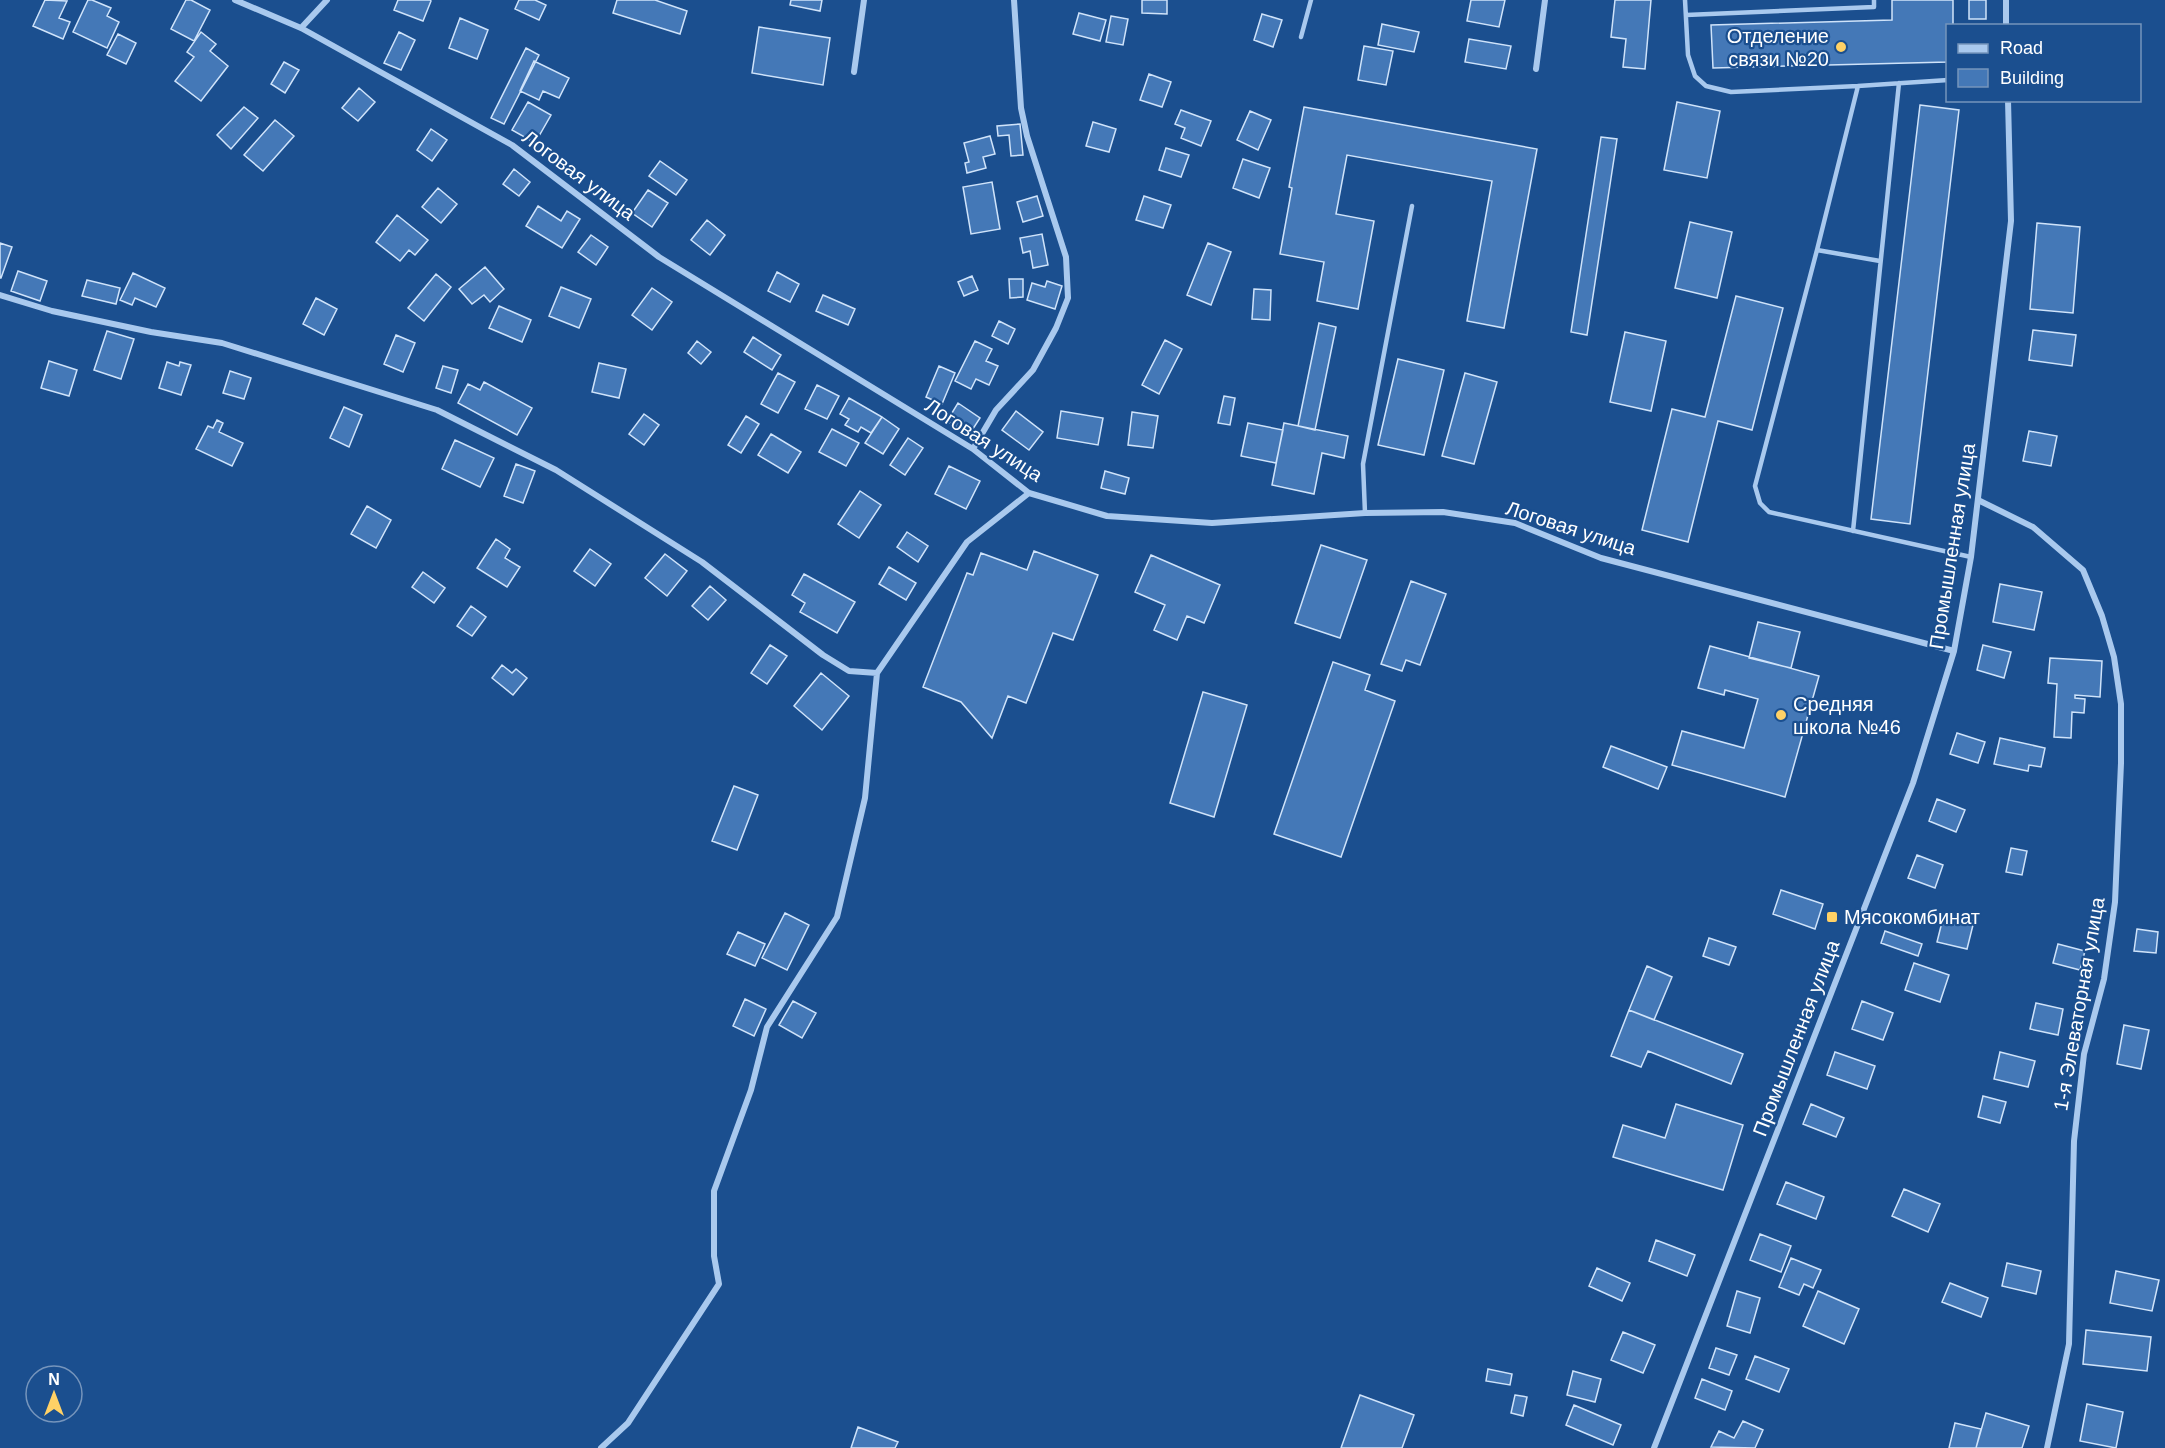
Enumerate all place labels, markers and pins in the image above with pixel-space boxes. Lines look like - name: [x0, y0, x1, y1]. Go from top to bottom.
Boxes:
- place label: Отделение связи №20: [1727, 25, 1829, 70]
- marker: Отделение связи №20: [1834, 40, 1848, 54]
- place label: Средняя школа №46: [1793, 693, 1901, 738]
- marker: Средняя школа №46: [1774, 708, 1788, 722]
- place label: Мясокомбинат: [1844, 906, 1980, 928]
- marker: Мясокомбинат: [1825, 910, 1839, 924]

